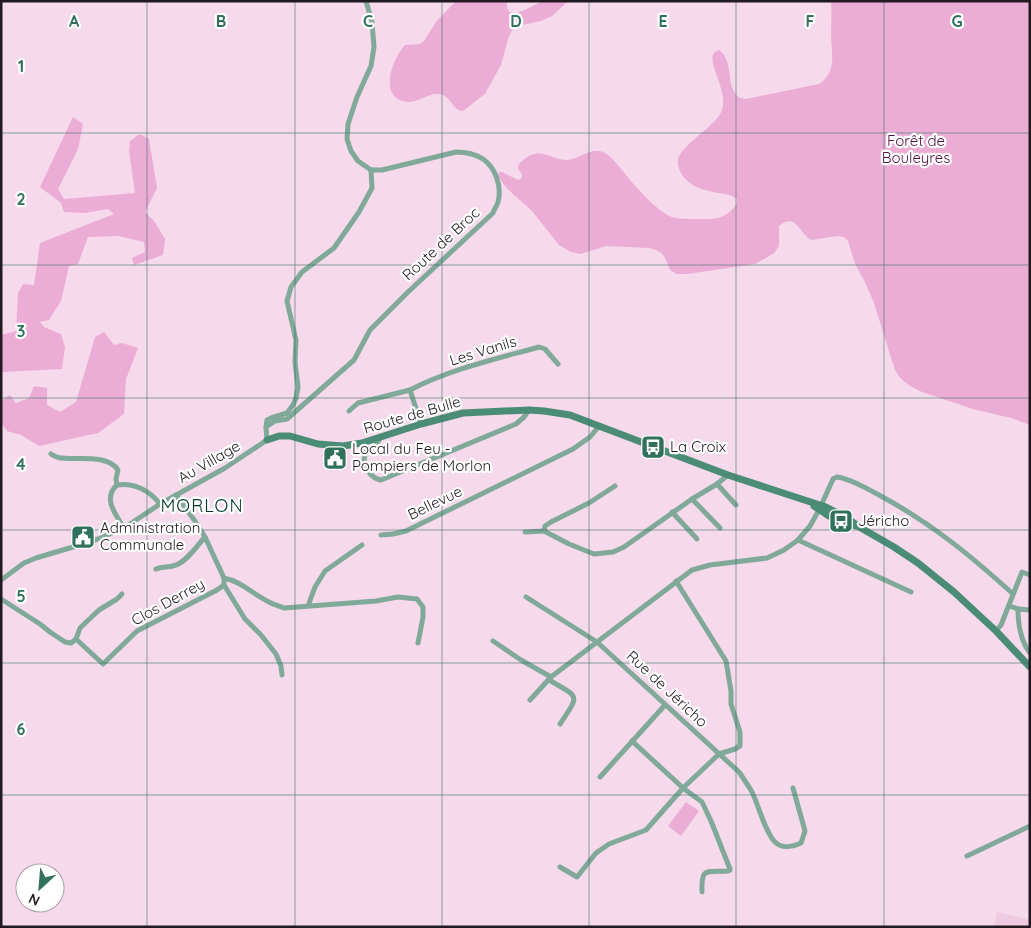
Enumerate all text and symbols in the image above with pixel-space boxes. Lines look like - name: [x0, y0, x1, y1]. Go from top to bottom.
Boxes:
- text: A: [69, 11, 80, 31]
- text: B: [216, 11, 226, 31]
- text: C: [363, 11, 373, 31]
- text: D: [510, 11, 522, 31]
- text: E: [658, 11, 668, 31]
- text: F: [806, 11, 815, 31]
- text: G: [951, 11, 963, 31]
- text: 1: [18, 56, 24, 76]
- park label: Forêt de Bouleyres: [882, 131, 950, 167]
- text: 2: [16, 189, 26, 209]
- street label: Route de Broc: [398, 203, 483, 284]
- text: 3: [17, 321, 25, 341]
- street label: Les Vanils: [447, 331, 519, 370]
- street label: Route de Bulle: [361, 392, 463, 437]
- bus stop icon: La Croix: [640, 434, 666, 460]
- street label: Au Village: [174, 436, 243, 487]
- place label: La Croix: [670, 437, 726, 456]
- place label: Local du Feu - Pompiers de Morlon: [352, 439, 491, 475]
- public building icon: Local du Feu - Pompiers de Morlon: [322, 445, 348, 471]
- text: 4: [16, 454, 26, 474]
- street label: Bellevue: [404, 481, 465, 524]
- district label: MORLON: [160, 494, 244, 517]
- bus stop icon: Jéricho: [828, 508, 854, 534]
- place label: Jéricho: [858, 511, 909, 530]
- place label: Administration Communale: [100, 518, 200, 554]
- public building icon: Administration Communale: [70, 524, 96, 550]
- street label: Clos Derrey: [128, 574, 208, 629]
- text: 5: [16, 586, 26, 606]
- street label: Rue de Jéricho: [623, 646, 712, 731]
- text: 6: [17, 719, 26, 739]
- north arrow: [15, 863, 65, 913]
- text: N: [26, 889, 43, 910]

